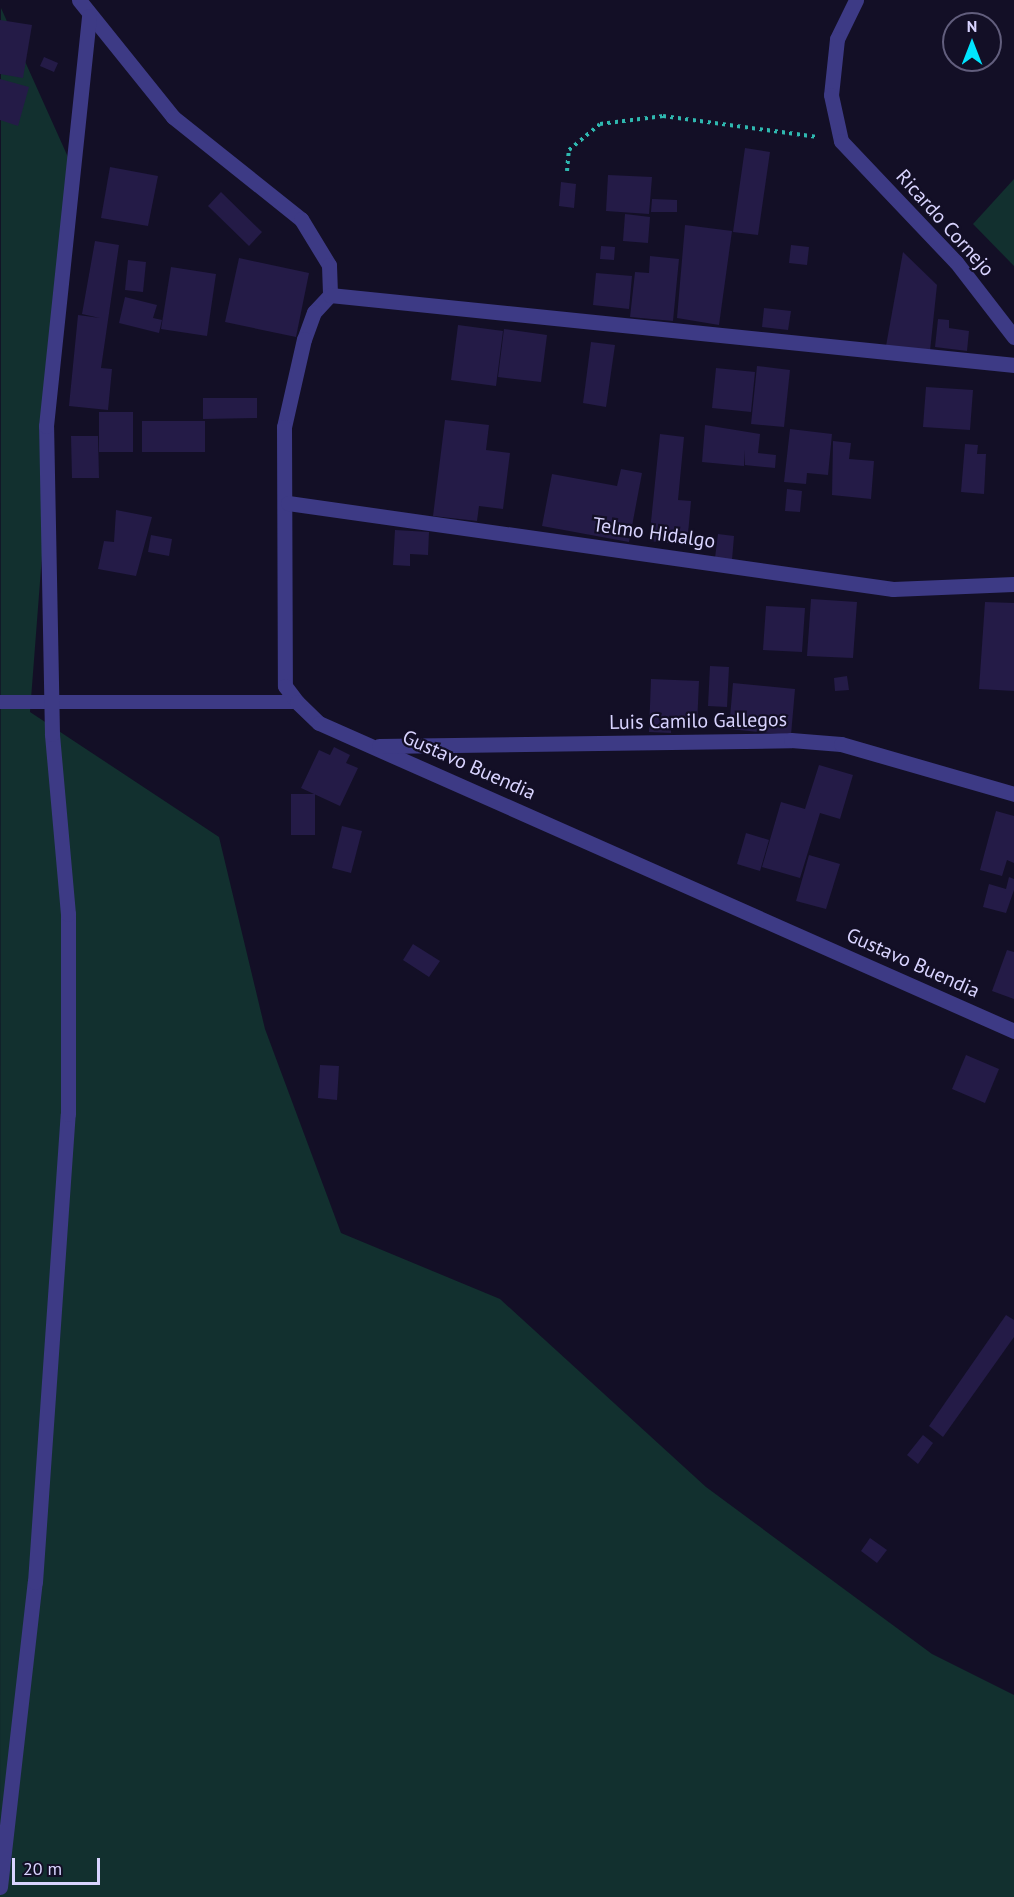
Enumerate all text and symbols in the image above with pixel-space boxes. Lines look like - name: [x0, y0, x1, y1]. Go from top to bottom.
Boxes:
- north arrow: [942, 12, 1002, 72]
- text: N: [967, 16, 977, 36]
- street label: Ricardo Cornejo: [891, 165, 999, 281]
- street label: Telmo Hidalgo: [591, 513, 717, 553]
- street label: Luis Camilo Gallegos: [609, 707, 787, 735]
- street label: Gustavo Buendia: [399, 725, 539, 805]
- street label: Gustavo Buendia: [843, 923, 983, 1003]
- scale bar: [15, 1846, 104, 1884]
- text: 20 m: [23, 1857, 62, 1880]

